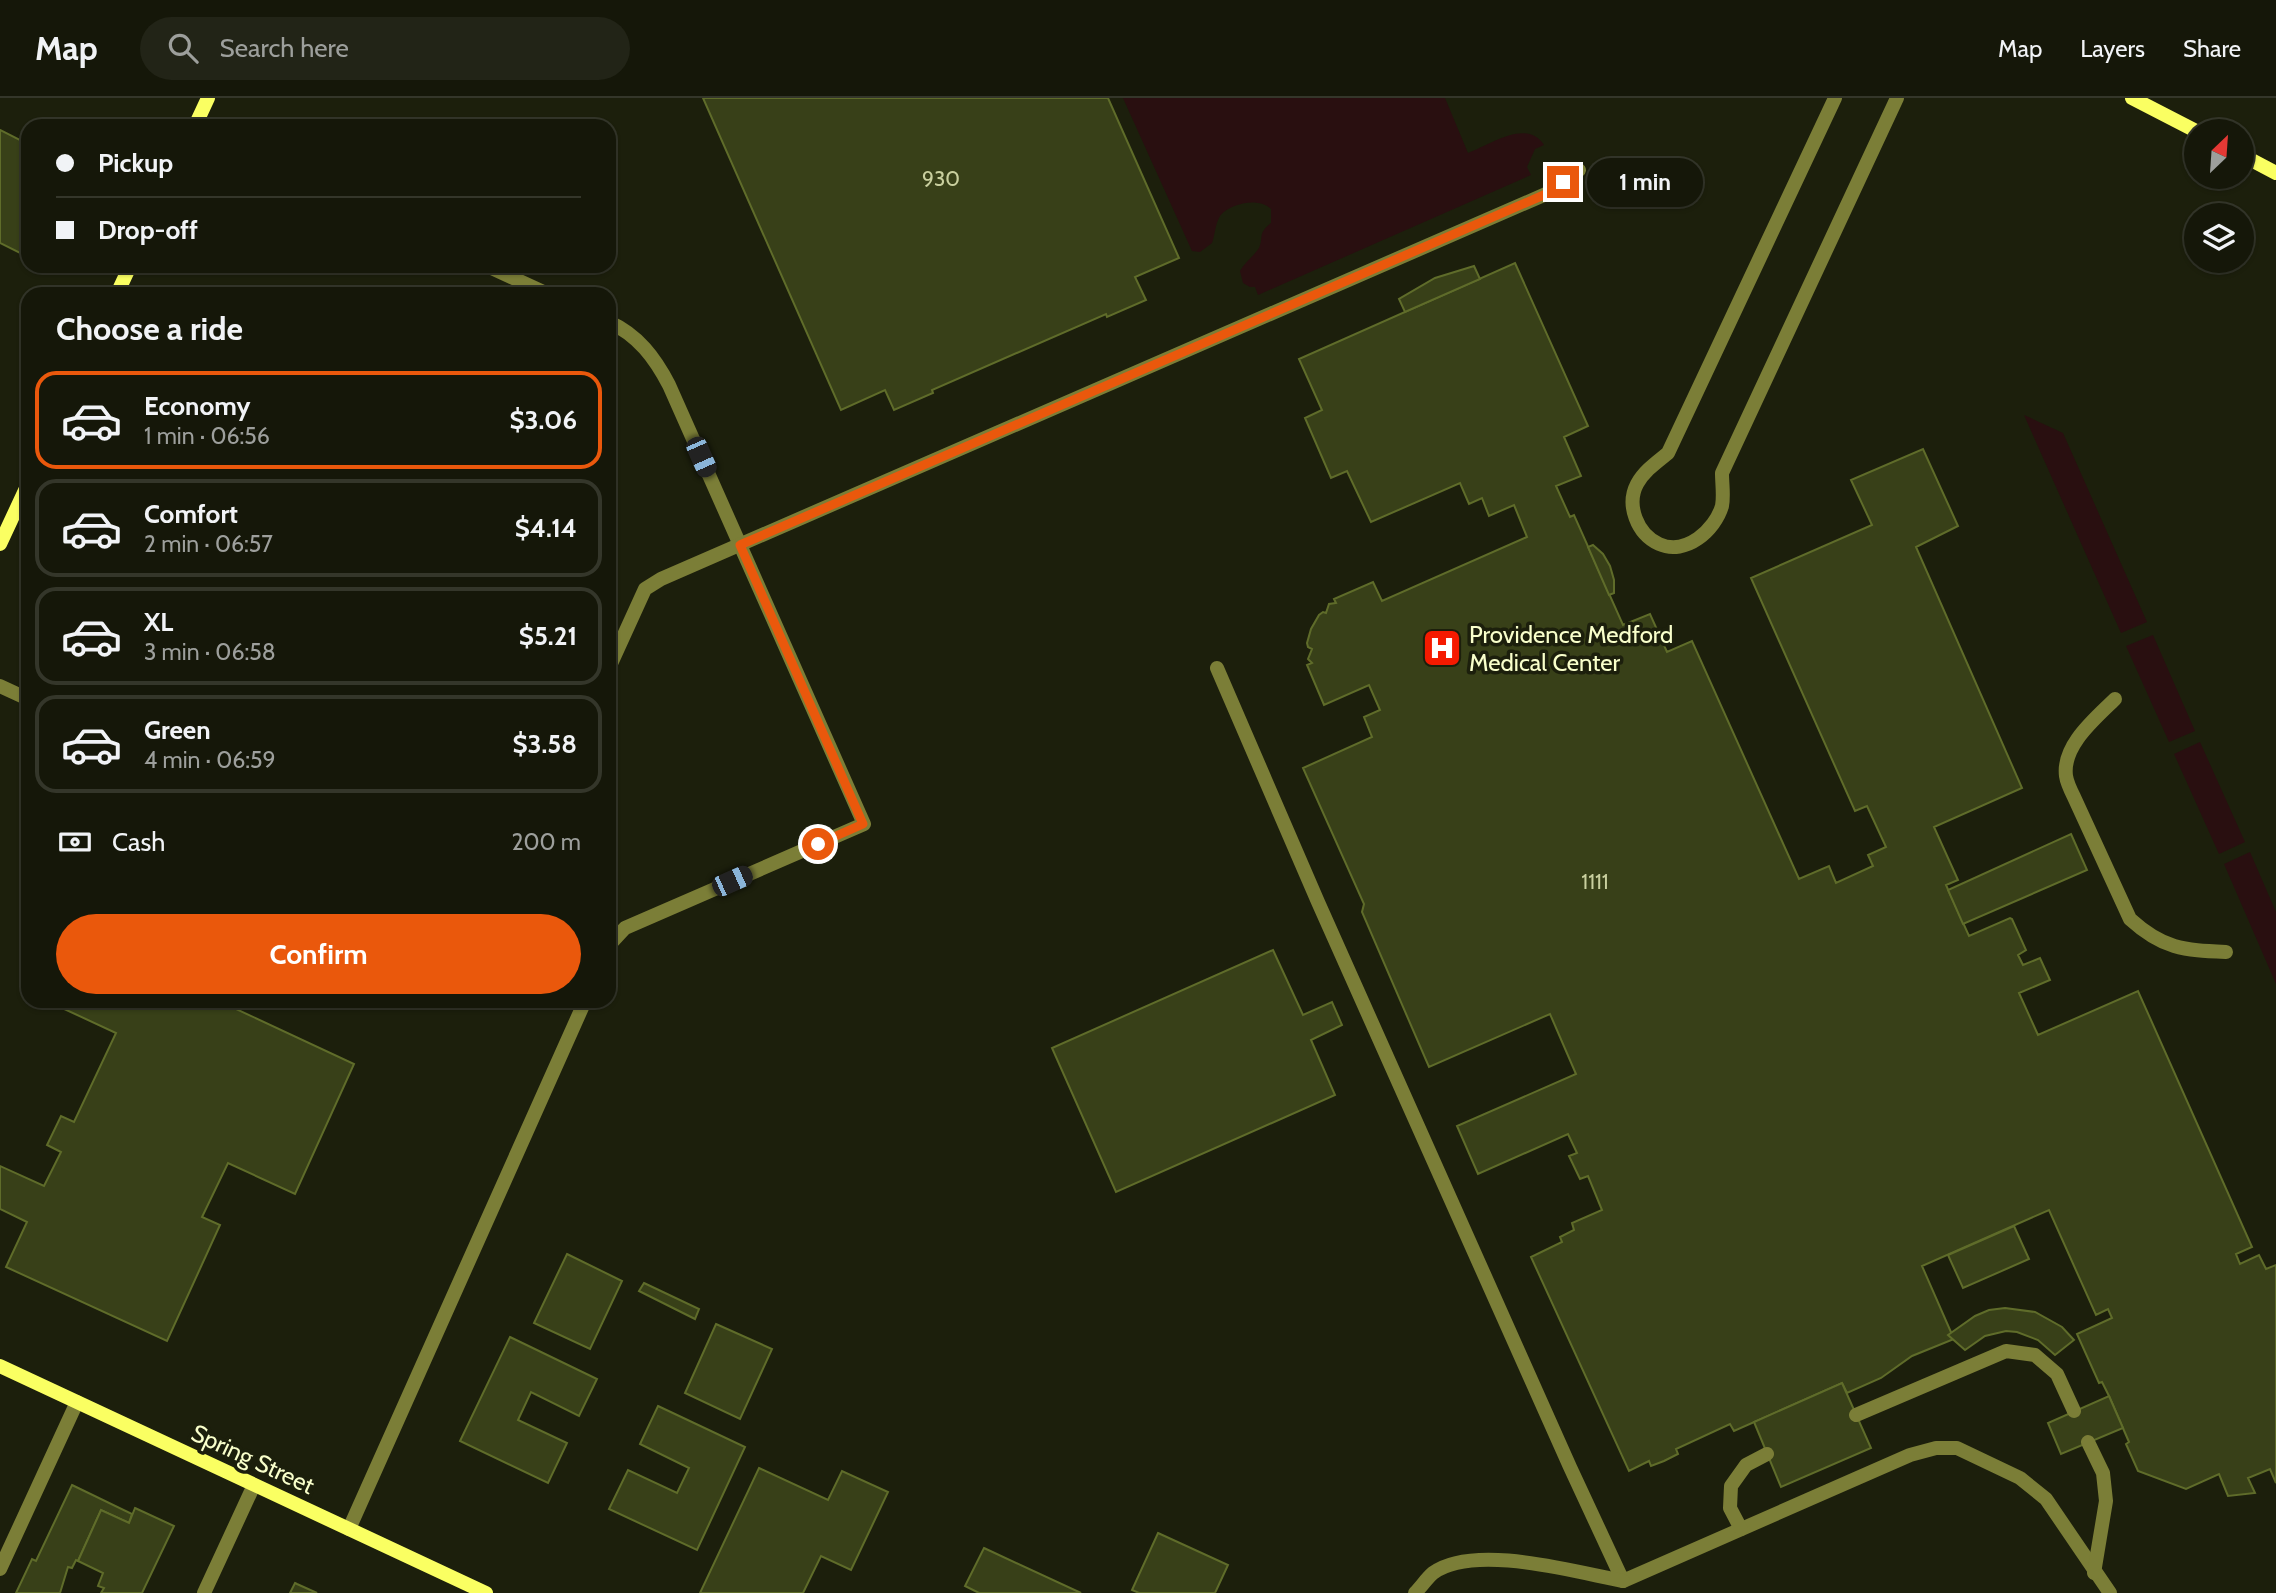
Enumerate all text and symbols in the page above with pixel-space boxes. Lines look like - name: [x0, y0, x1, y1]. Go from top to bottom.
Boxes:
- search box: [140, 17, 630, 80]
- text: Map: [35, 28, 98, 68]
- icon: search: [164, 29, 202, 67]
- text: Search here: [220, 32, 349, 64]
- text: Map: [1998, 34, 2042, 63]
- text: Layers: [2080, 34, 2145, 63]
- text: Share: [2183, 34, 2241, 63]
- north arrow: [2184, 119, 2254, 189]
- map controls: [2184, 119, 2254, 273]
- text: Pickup: [98, 147, 173, 179]
- callout: 1 min: [1588, 158, 1703, 206]
- house number: 930: [922, 166, 960, 191]
- route end: [1547, 166, 1579, 198]
- text: 1 min: [1619, 168, 1671, 196]
- button: layers: [2184, 203, 2254, 273]
- text: Drop-off: [98, 214, 198, 246]
- text: Choose a ride: [56, 309, 243, 348]
- icon: car: [60, 389, 123, 452]
- text: Economy: [144, 390, 250, 422]
- text: $3.06: [509, 404, 577, 436]
- text: 1 min · 06:56: [144, 422, 270, 450]
- car: [683, 434, 720, 480]
- icon: car: [60, 497, 123, 560]
- text: Comfort: [144, 498, 238, 530]
- text: $4.14: [515, 512, 577, 544]
- text: 2 min · 06:57: [144, 530, 273, 558]
- icon: car: [60, 605, 123, 668]
- text: XL: [144, 606, 173, 638]
- text: $5.21: [519, 620, 577, 652]
- place label: Providence Medford Medical Center: [1469, 620, 1673, 677]
- hospital icon: Providence Medford Medical Center: [1421, 627, 1463, 669]
- text: 3 min · 06:58: [144, 638, 276, 666]
- icon: car: [60, 713, 123, 776]
- text: Green: [144, 714, 211, 746]
- text: $3.58: [512, 728, 577, 760]
- text: 4 min · 06:59: [144, 746, 276, 774]
- icon: cash: [56, 823, 94, 861]
- text: Cash: [112, 826, 165, 858]
- text: 200 m: [511, 828, 581, 856]
- route start: [802, 828, 834, 860]
- car: [709, 863, 756, 899]
- house number: 1111: [1581, 869, 1609, 894]
- button: Confirm: [56, 914, 581, 994]
- street label: Spring Street: [187, 1418, 319, 1500]

